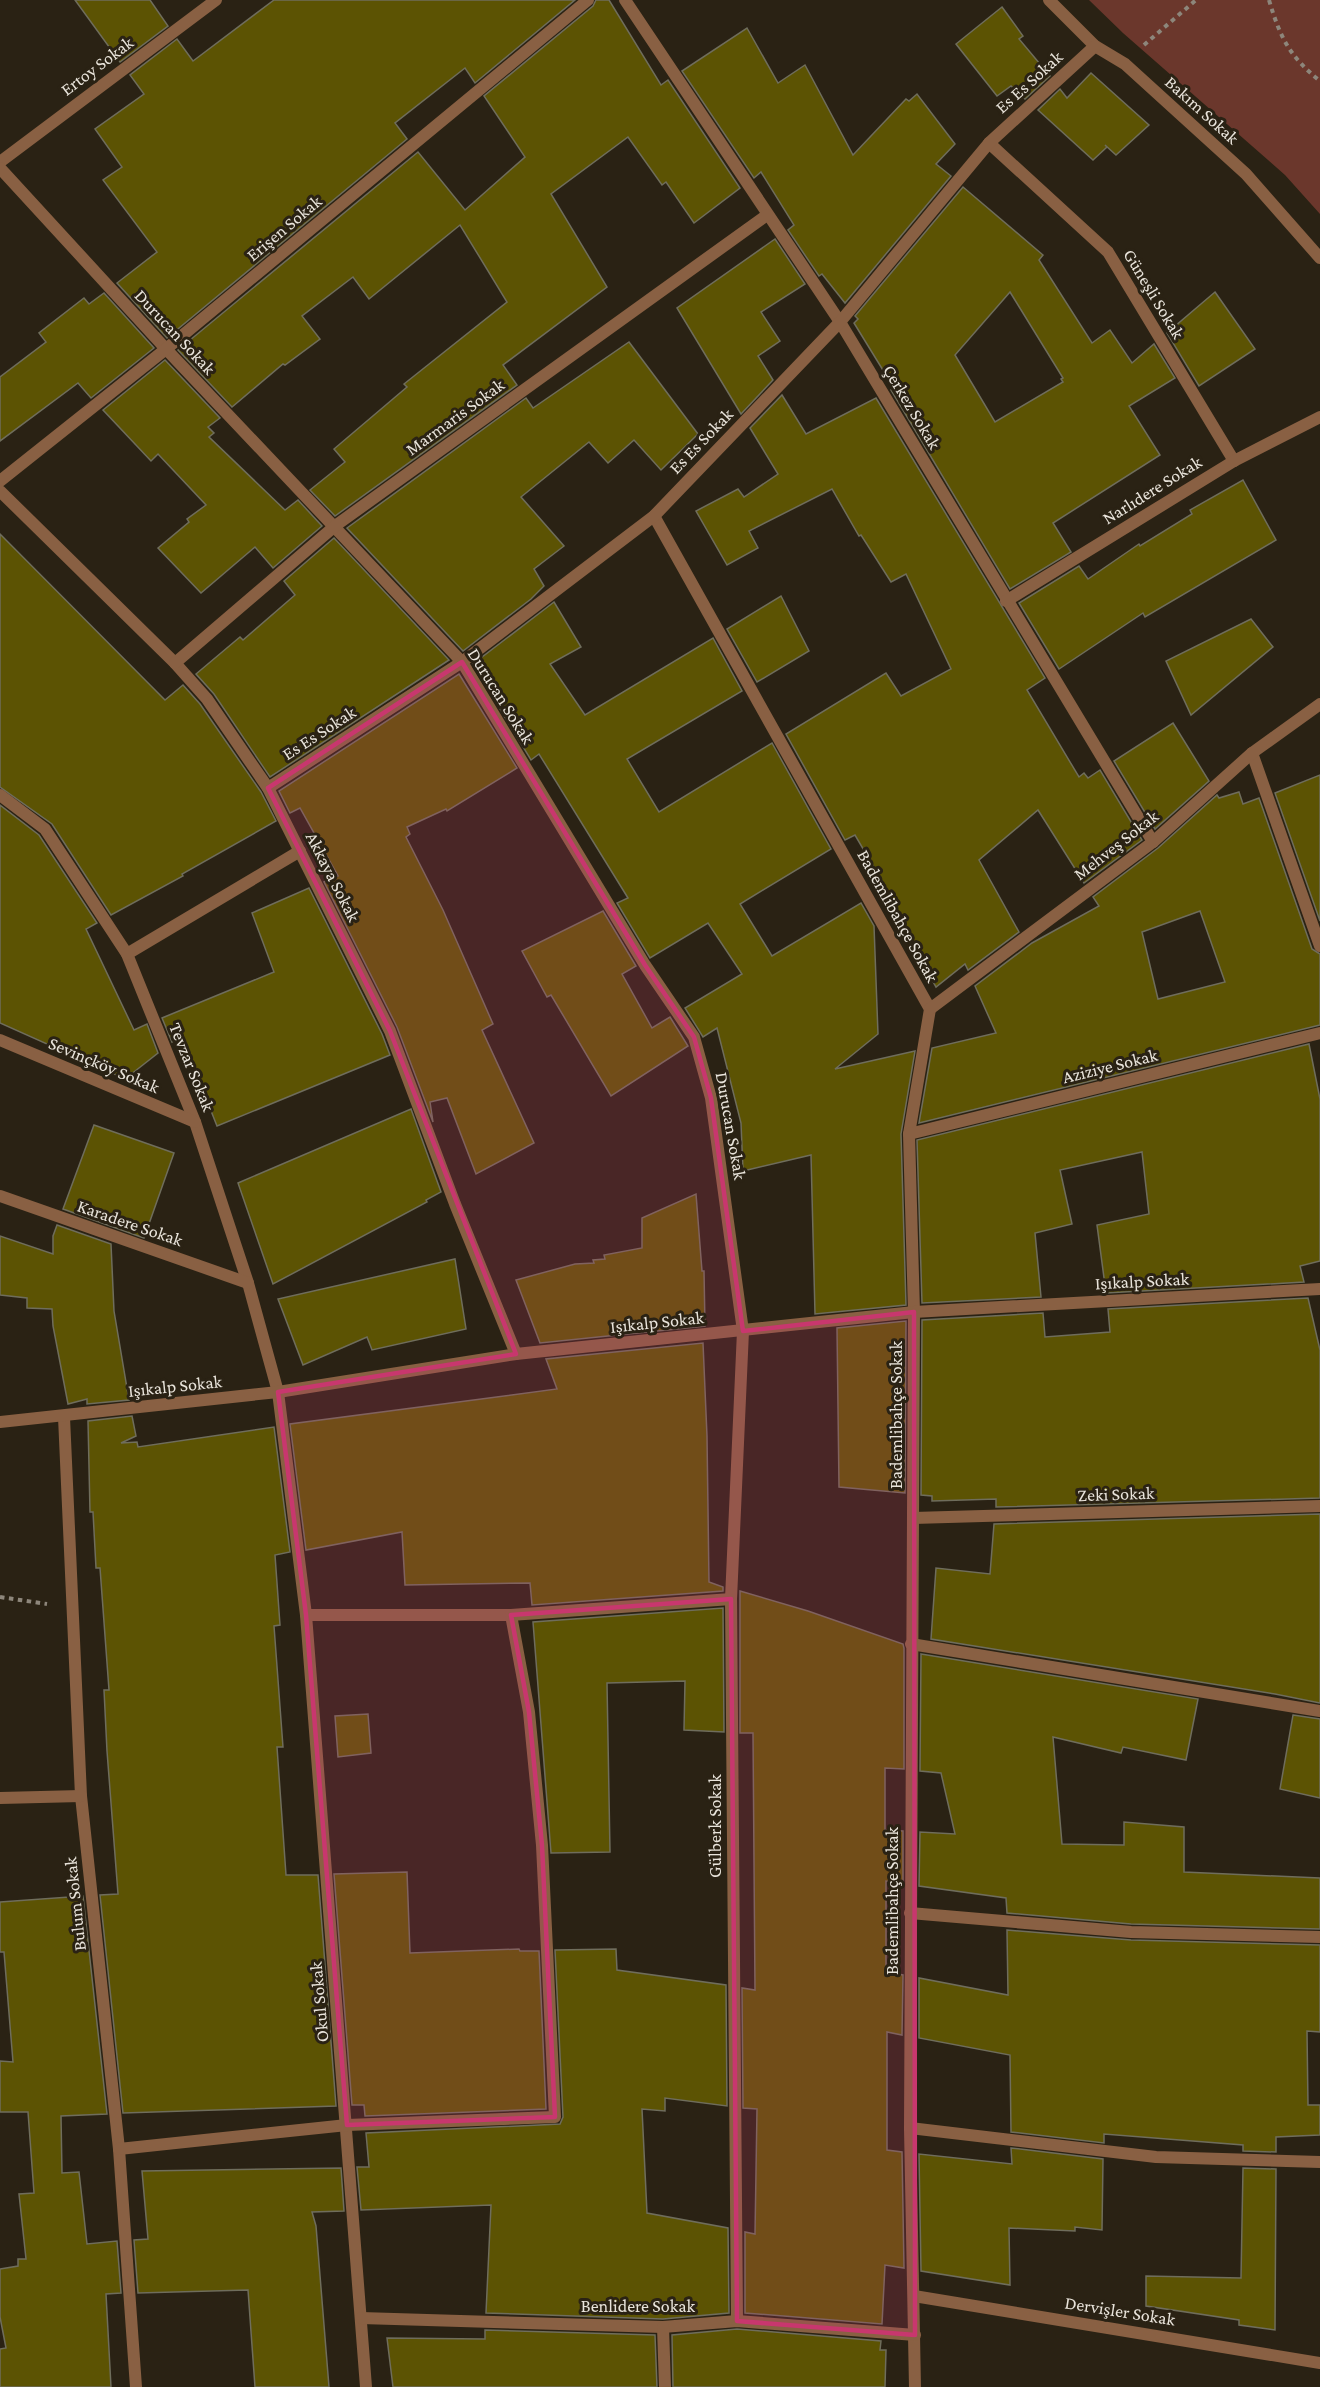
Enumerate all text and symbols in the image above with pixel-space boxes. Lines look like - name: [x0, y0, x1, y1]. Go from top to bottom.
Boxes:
- street label: Ertoy Sokak: [57, 32, 137, 100]
- street label: Es Es Sokak: [991, 46, 1067, 117]
- street label: Bakım Sokak: [1161, 72, 1243, 149]
- street label: Erişen Sokak: [242, 191, 326, 265]
- street label: Güneşli Sokak: [1119, 245, 1189, 343]
- street label: Durucan Sokak: [130, 285, 220, 379]
- street label: Çerkez Sokak: [879, 361, 945, 453]
- street label: Marmaris Sokak: [402, 374, 508, 459]
- street label: Es Es Sokak: [665, 404, 737, 478]
- street label: Narlıdere Sokak: [1099, 451, 1206, 528]
- street label: Durucan Sokak: [464, 644, 539, 748]
- street label: Es Es Sokak: [279, 702, 360, 764]
- street label: Mehveş Sokak: [1070, 806, 1163, 884]
- street label: Akkaya Sokak: [302, 829, 364, 926]
- street label: Bademlibahçe Sokak: [853, 846, 943, 986]
- street label: Tevzar Sokak: [165, 1020, 219, 1115]
- street label: Sevinçköy Sokak: [46, 1033, 163, 1097]
- street label: Aziziye Sokak: [1060, 1044, 1160, 1087]
- street label: Durucan Sokak: [712, 1071, 750, 1182]
- street label: Karadere Sokak: [75, 1196, 186, 1251]
- street label: Işıkalp Sokak: [1094, 1269, 1190, 1293]
- street label: Işıkalp Sokak: [609, 1307, 705, 1337]
- street label: Bademlibahçe Sokak: [886, 1341, 906, 1489]
- street label: Işıkalp Sokak: [127, 1371, 223, 1401]
- street label: Zeki Sokak: [1077, 1483, 1155, 1505]
- street label: Gülberk Sokak: [705, 1774, 725, 1878]
- street label: Bademlibahçe Sokak: [882, 1827, 902, 1975]
- street label: Bulum Sokak: [60, 1856, 90, 1952]
- street label: Okul Sokak: [305, 1960, 332, 2043]
- street label: Dervişler Sokak: [1063, 2292, 1177, 2330]
- street label: Benlidere Sokak: [581, 2296, 696, 2316]

